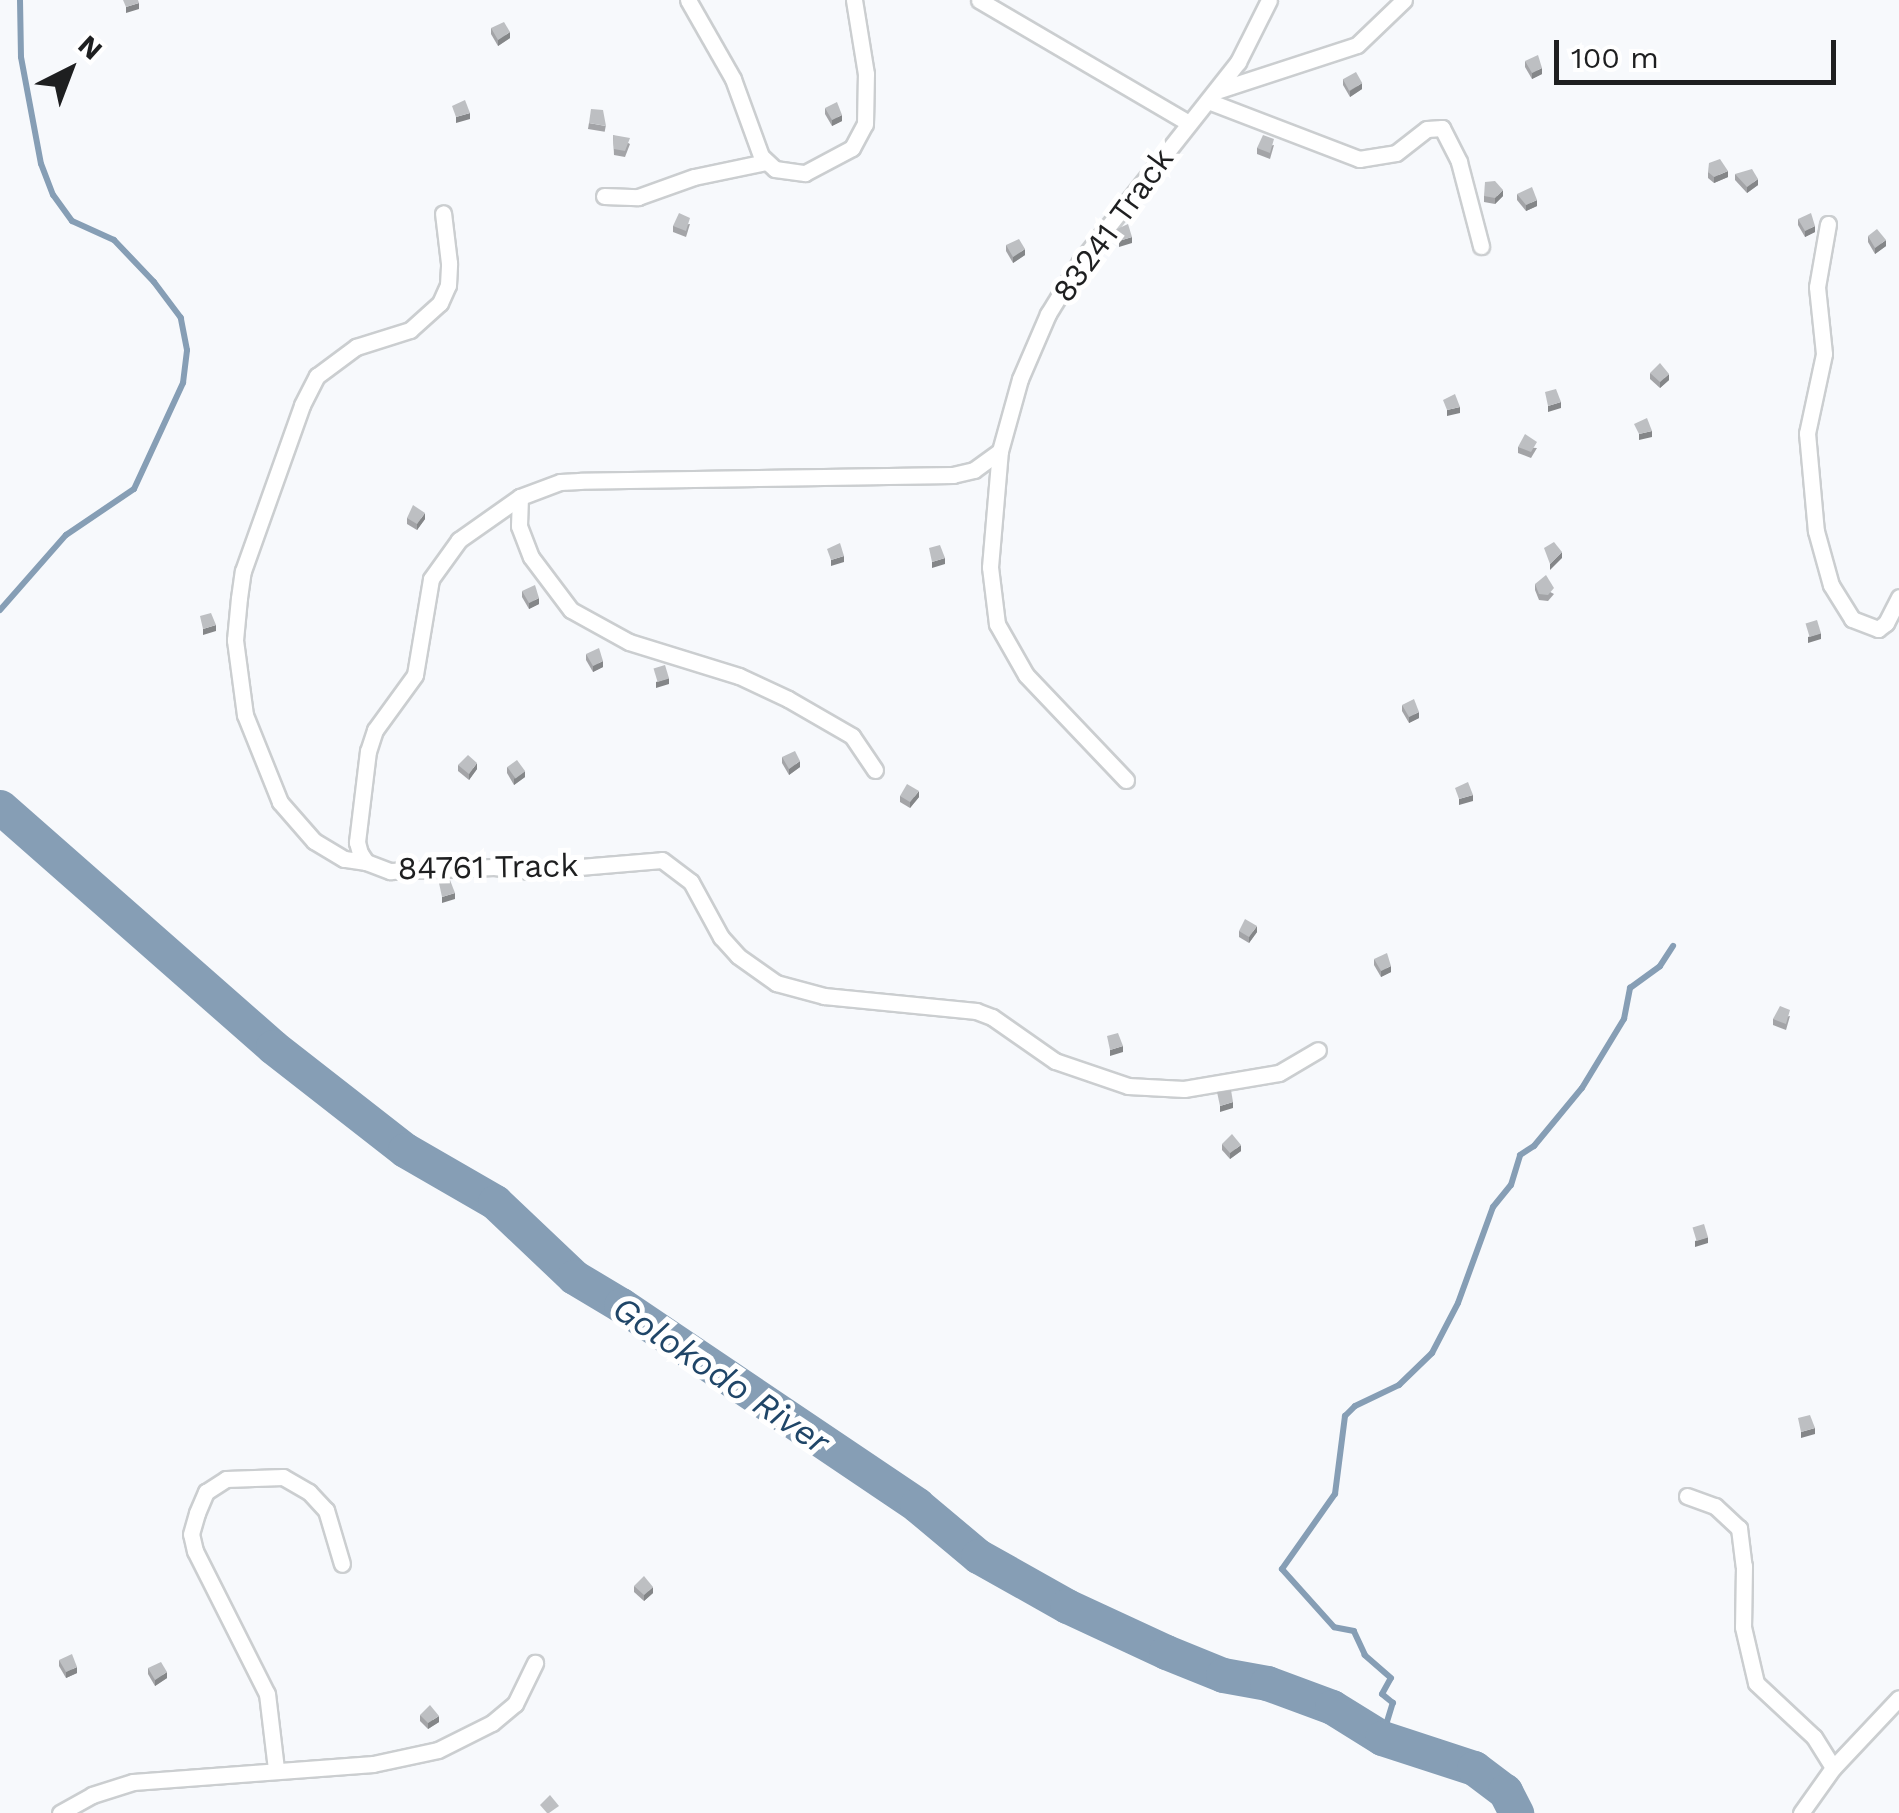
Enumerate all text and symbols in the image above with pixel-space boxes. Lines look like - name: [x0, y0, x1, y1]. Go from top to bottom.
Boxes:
- north arrow: [20, 20, 120, 120]
- scale bar: [1559, 20, 1842, 82]
- text: N: [72, 28, 109, 67]
- text: 100 m: [1571, 40, 1659, 75]
- street label: 83241 Track: [1044, 140, 1182, 310]
- street label: 84761 Track: [397, 846, 579, 888]
- water label: Golokodo River: [605, 1287, 837, 1463]

